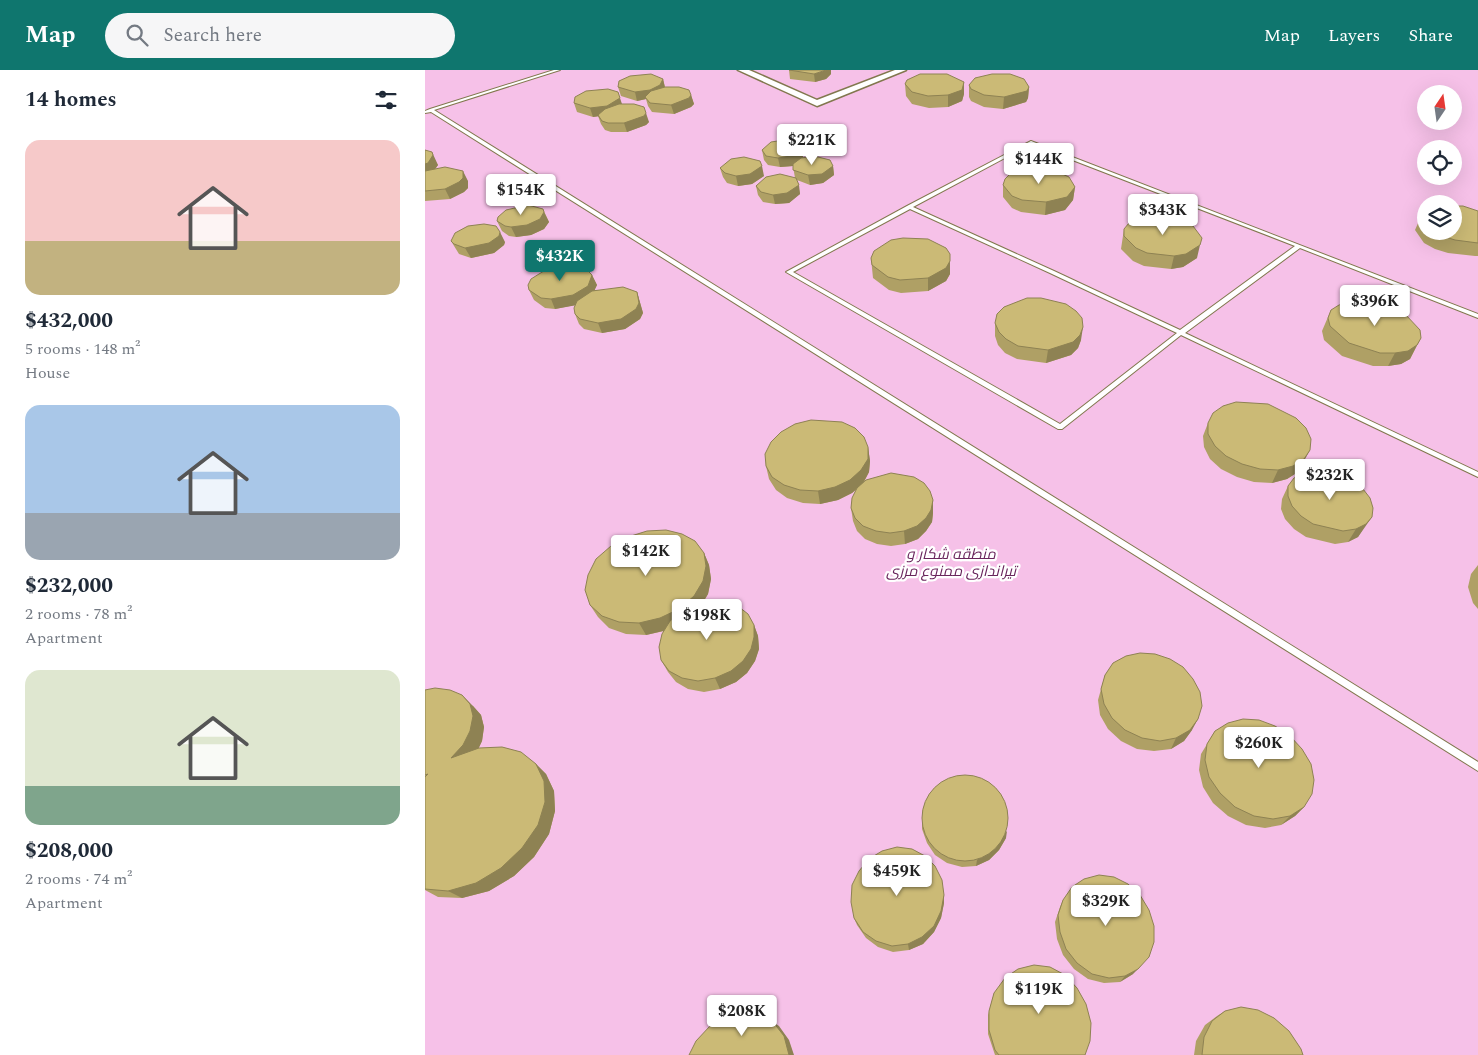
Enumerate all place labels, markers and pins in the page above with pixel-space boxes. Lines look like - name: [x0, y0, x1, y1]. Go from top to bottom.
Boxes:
- pin: $221K: [777, 124, 847, 166]
- pin: $144K: [1004, 142, 1074, 185]
- pin: $154K: [486, 174, 556, 216]
- pin: $343K: [1128, 194, 1198, 236]
- pin: $432K: [525, 240, 595, 282]
- pin: $396K: [1340, 284, 1410, 327]
- pin: $232K: [1295, 458, 1365, 501]
- pin: $142K: [611, 534, 681, 577]
- pin: $198K: [672, 598, 742, 641]
- pin: $260K: [1224, 726, 1294, 769]
- pin: $459K: [862, 854, 932, 897]
- pin: $329K: [1071, 884, 1141, 927]
- pin: $119K: [1004, 972, 1074, 1015]
- pin: $208K: [707, 994, 777, 1037]

